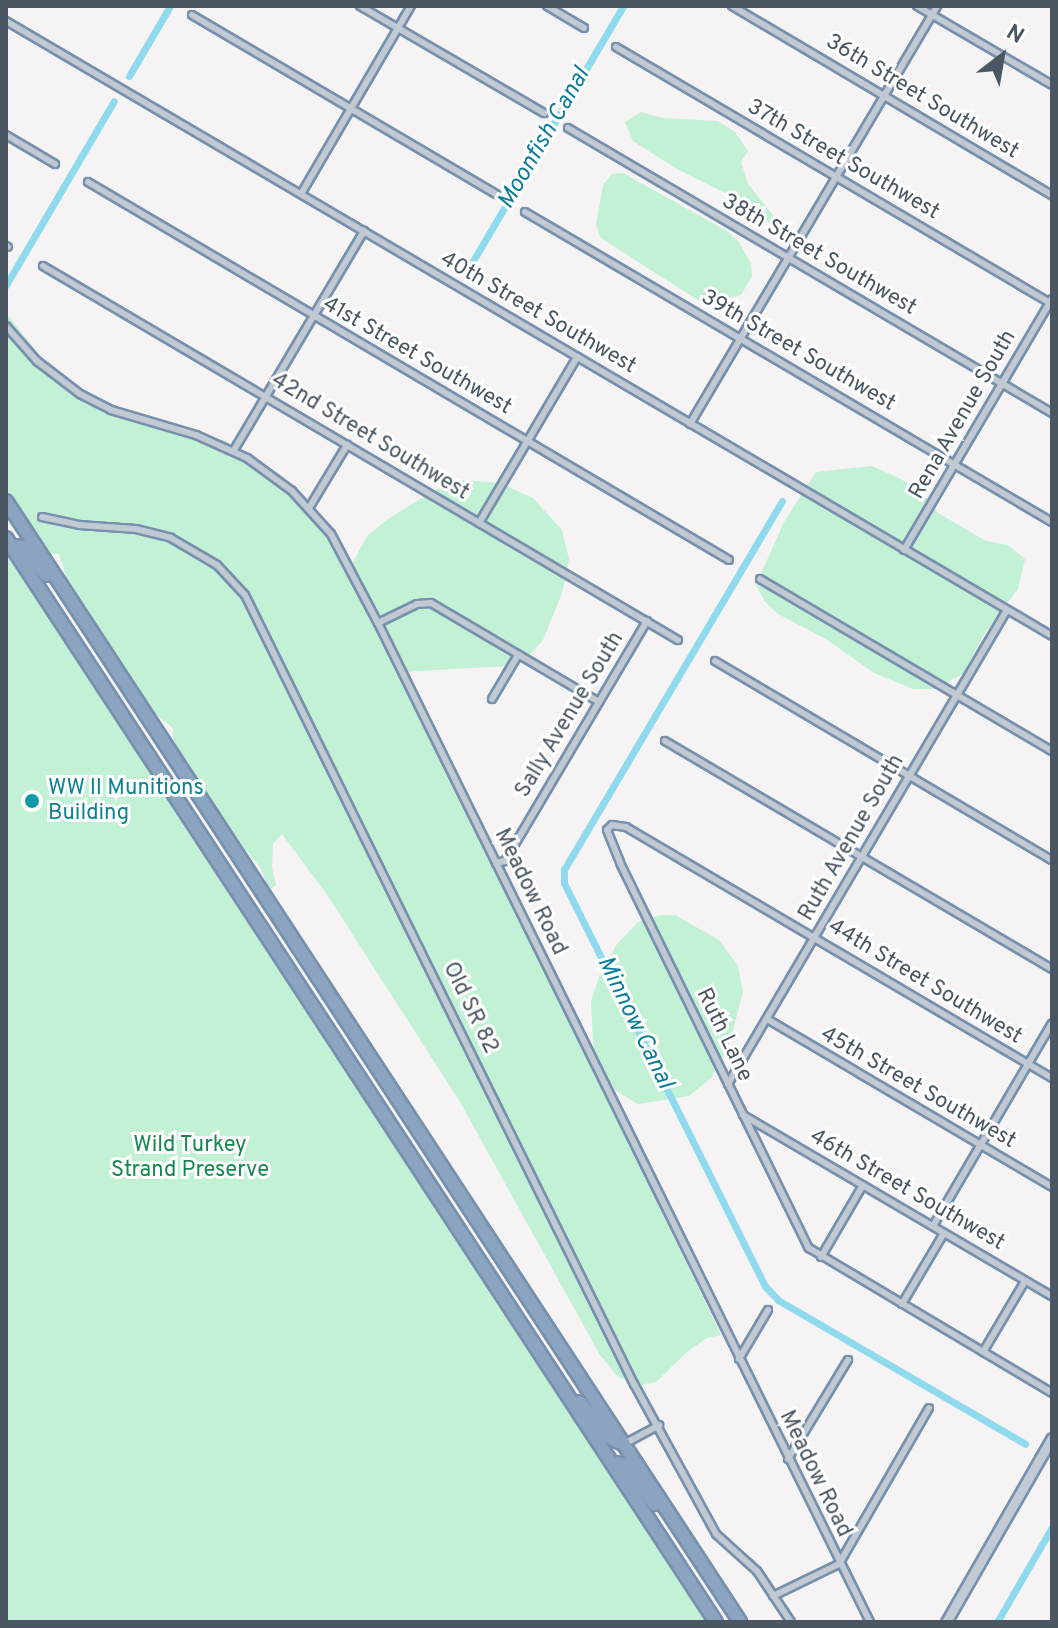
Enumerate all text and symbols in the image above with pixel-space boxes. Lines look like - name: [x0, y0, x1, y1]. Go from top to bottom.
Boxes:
- north arrow: [962, 16, 1042, 96]
- text: N: [1001, 19, 1028, 51]
- street label: 36th Street Southwest: [821, 29, 1023, 165]
- water label: Moonfish Canal: [493, 63, 597, 215]
- street label: 37th Street Southwest: [742, 94, 944, 226]
- street label: 38th Street Southwest: [717, 188, 921, 322]
- street label: 40th Street Southwest: [435, 246, 641, 380]
- street label: 39th Street Southwest: [696, 285, 900, 417]
- street label: 41st Street Southwest: [318, 291, 516, 421]
- street label: Rena Avenue South: [904, 325, 1022, 505]
- street label: 42nd Street Southwest: [266, 367, 474, 507]
- street label: Sally Avenue South: [510, 627, 630, 803]
- street label: Ruth Avenue South: [793, 750, 911, 926]
- place label: WW II Munitions Building: [48, 775, 204, 826]
- marker: WW II Munitions Building: [23, 792, 41, 810]
- street label: Meadow Road: [488, 824, 572, 960]
- street label: 44th Street Southwest: [823, 914, 1027, 1050]
- water label: Minnow Canal: [589, 952, 679, 1094]
- street label: Old SR 82: [436, 958, 504, 1058]
- street label: Ruth Lane: [690, 984, 758, 1086]
- street label: 45th Street Southwest: [815, 1021, 1021, 1155]
- street label: 46th Street Southwest: [805, 1123, 1009, 1257]
- park label: Wild Turkey Strand Preserve: [111, 1132, 269, 1184]
- street label: Meadow Road: [773, 1406, 857, 1542]

